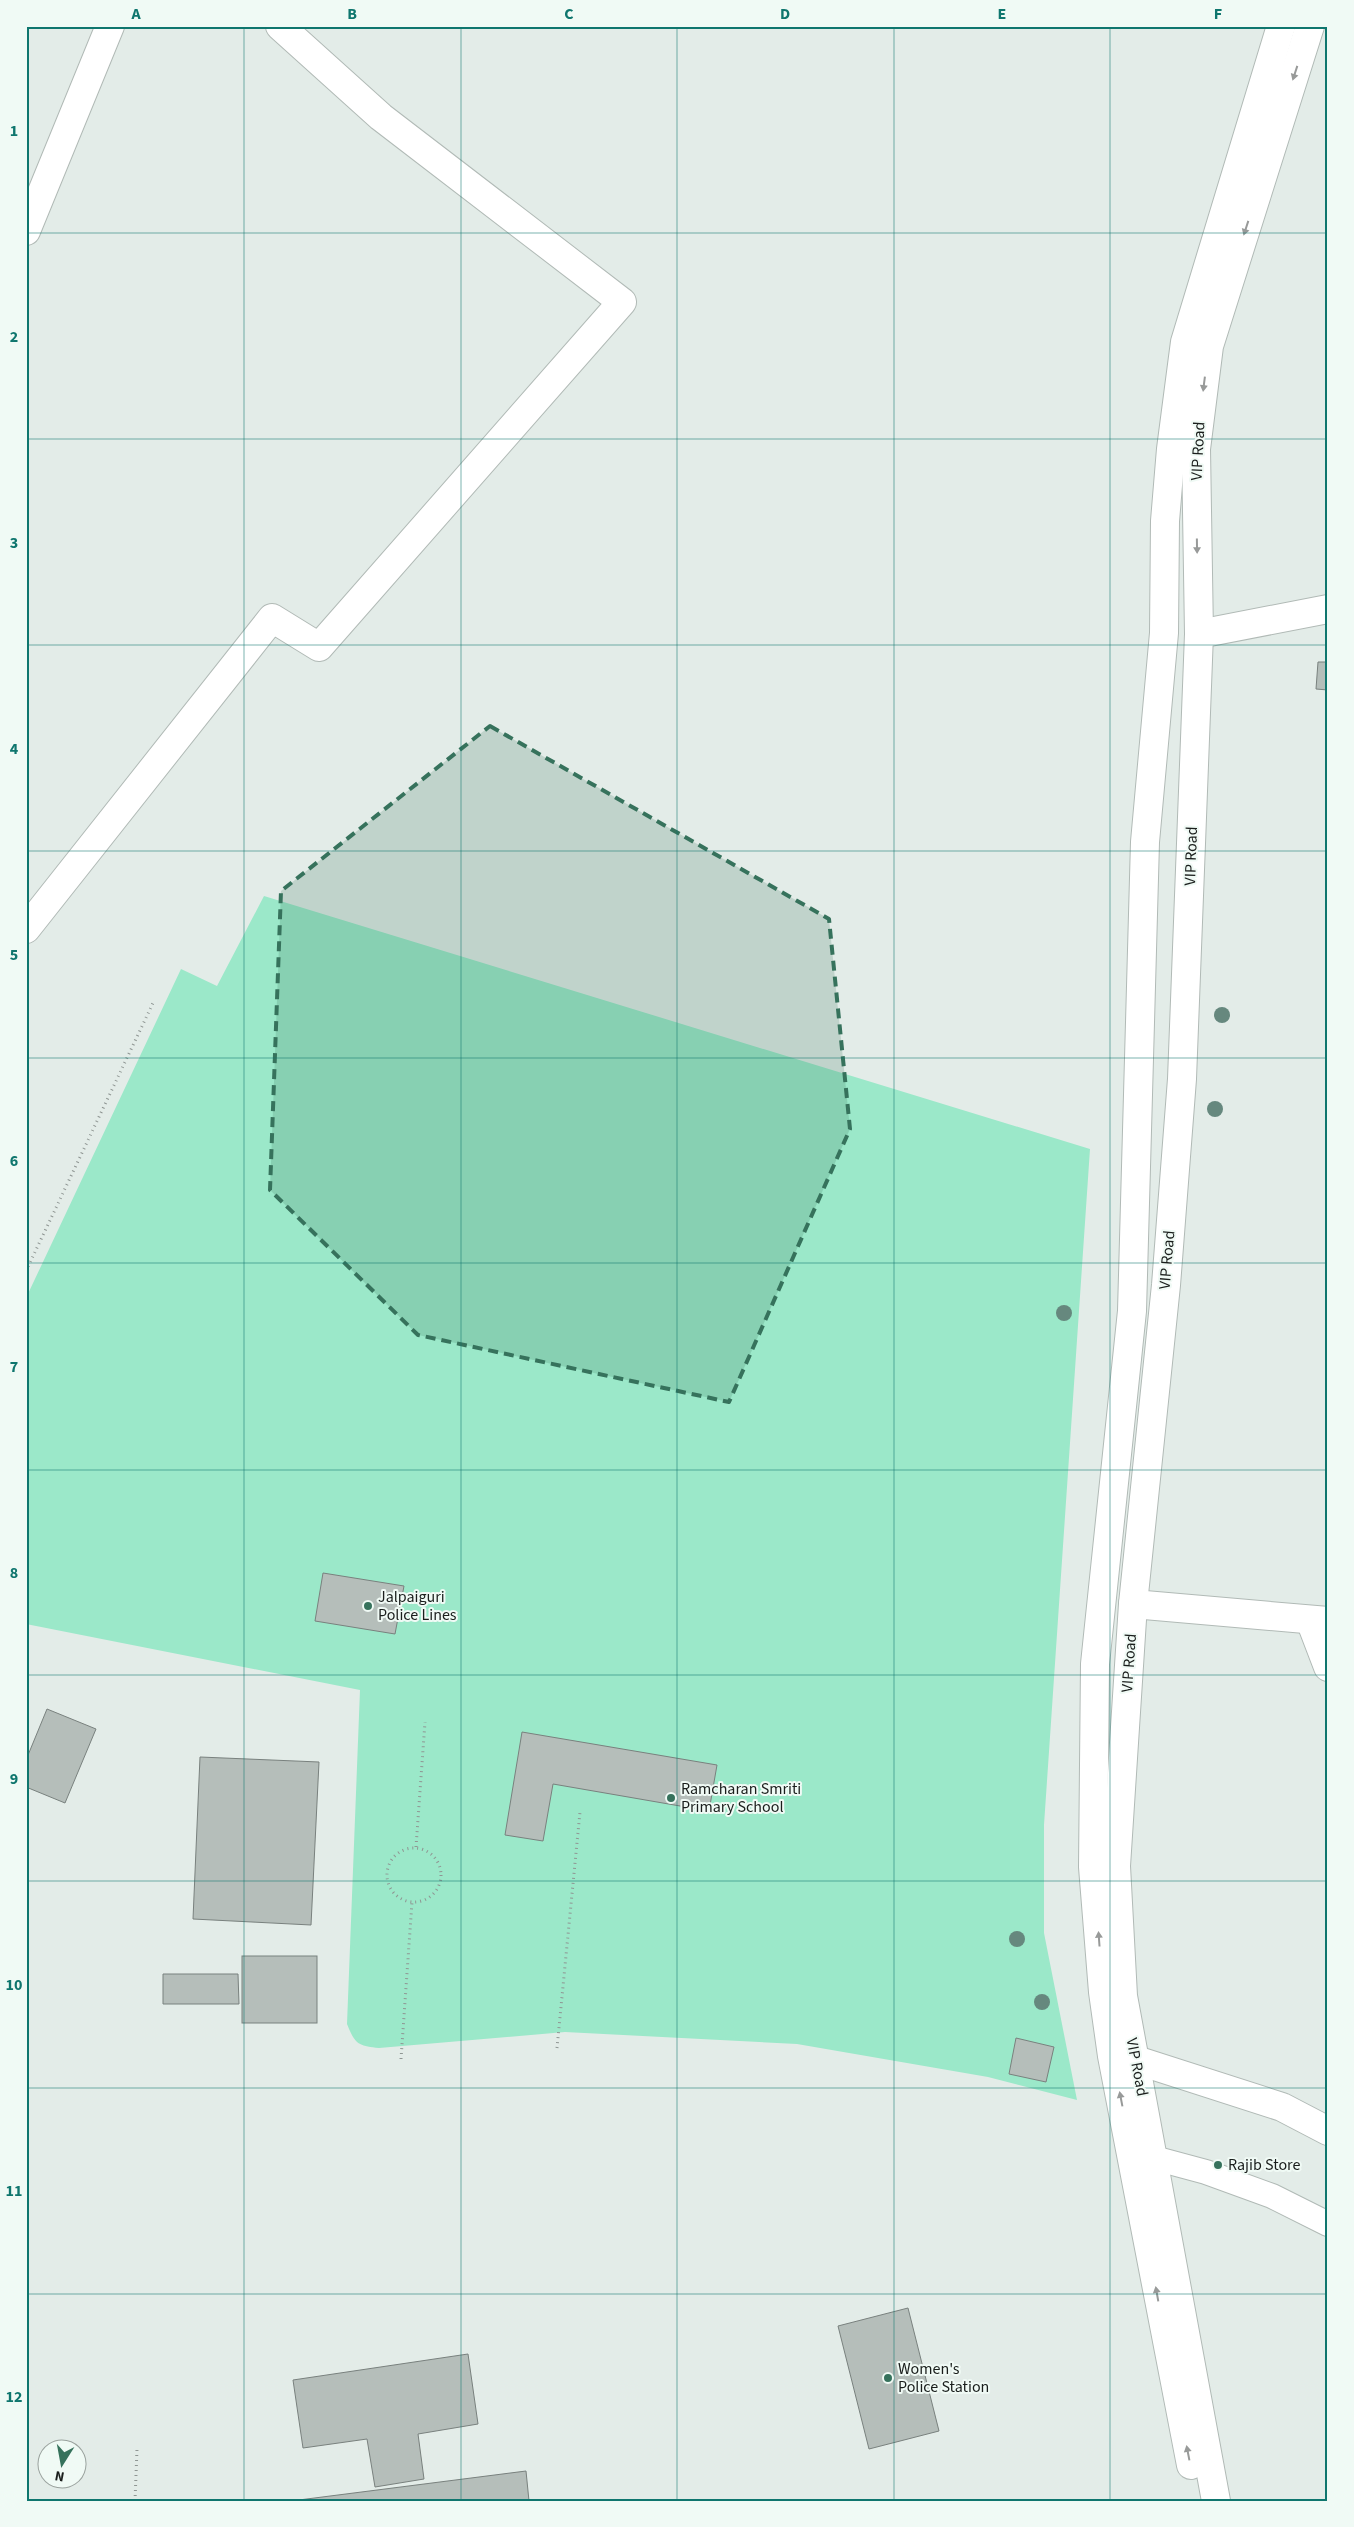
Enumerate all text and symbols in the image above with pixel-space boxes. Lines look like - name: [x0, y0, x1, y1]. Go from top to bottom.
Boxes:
- text: A: [130, 3, 141, 25]
- text: B: [347, 3, 357, 25]
- text: C: [564, 3, 574, 25]
- text: D: [780, 3, 790, 25]
- text: E: [998, 3, 1006, 25]
- text: F: [1214, 3, 1222, 25]
- one-way arrow: [1291, 65, 1299, 80]
- text: 1: [10, 120, 18, 142]
- one-way arrow: [1242, 220, 1250, 235]
- text: 2: [10, 326, 18, 348]
- one-way arrow: [1200, 376, 1208, 392]
- street label: VIP Road: [1185, 421, 1211, 481]
- text: 3: [10, 532, 18, 554]
- one-way arrow: [1193, 538, 1201, 554]
- text: 4: [10, 738, 19, 760]
- street label: VIP Road: [1179, 826, 1203, 886]
- text: 5: [10, 944, 18, 966]
- text: 6: [10, 1150, 18, 1172]
- street label: VIP Road: [1153, 1230, 1181, 1290]
- text: 7: [10, 1356, 18, 1378]
- text: 8: [10, 1562, 18, 1584]
- place label: Jalpaiguri Police Lines: [378, 1586, 457, 1626]
- marker: Jalpaiguri Police Lines: [362, 1600, 374, 1612]
- street label: VIP Road: [1116, 1633, 1142, 1693]
- text: 9: [10, 1768, 18, 1790]
- place label: Ramcharan Smriti Primary School: [681, 1778, 801, 1818]
- marker: Ramcharan Smriti Primary School: [665, 1792, 677, 1804]
- one-way arrow: [1094, 1930, 1102, 1946]
- text: 10: [6, 1974, 22, 1996]
- street label: VIP Road: [1121, 2036, 1153, 2098]
- one-way arrow: [1116, 2091, 1124, 2107]
- place label: Rajib Store: [1228, 2154, 1300, 2176]
- marker: Rajib Store: [1212, 2159, 1224, 2171]
- text: 11: [6, 2180, 22, 2202]
- one-way arrow: [1153, 2286, 1161, 2301]
- place label: Women's Police Station: [898, 2358, 989, 2398]
- marker: Women's Police Station: [882, 2372, 894, 2384]
- text: 12: [6, 2386, 22, 2408]
- north arrow: [38, 2440, 88, 2490]
- one-way arrow: [1184, 2445, 1192, 2461]
- text: N: [53, 2465, 66, 2486]

